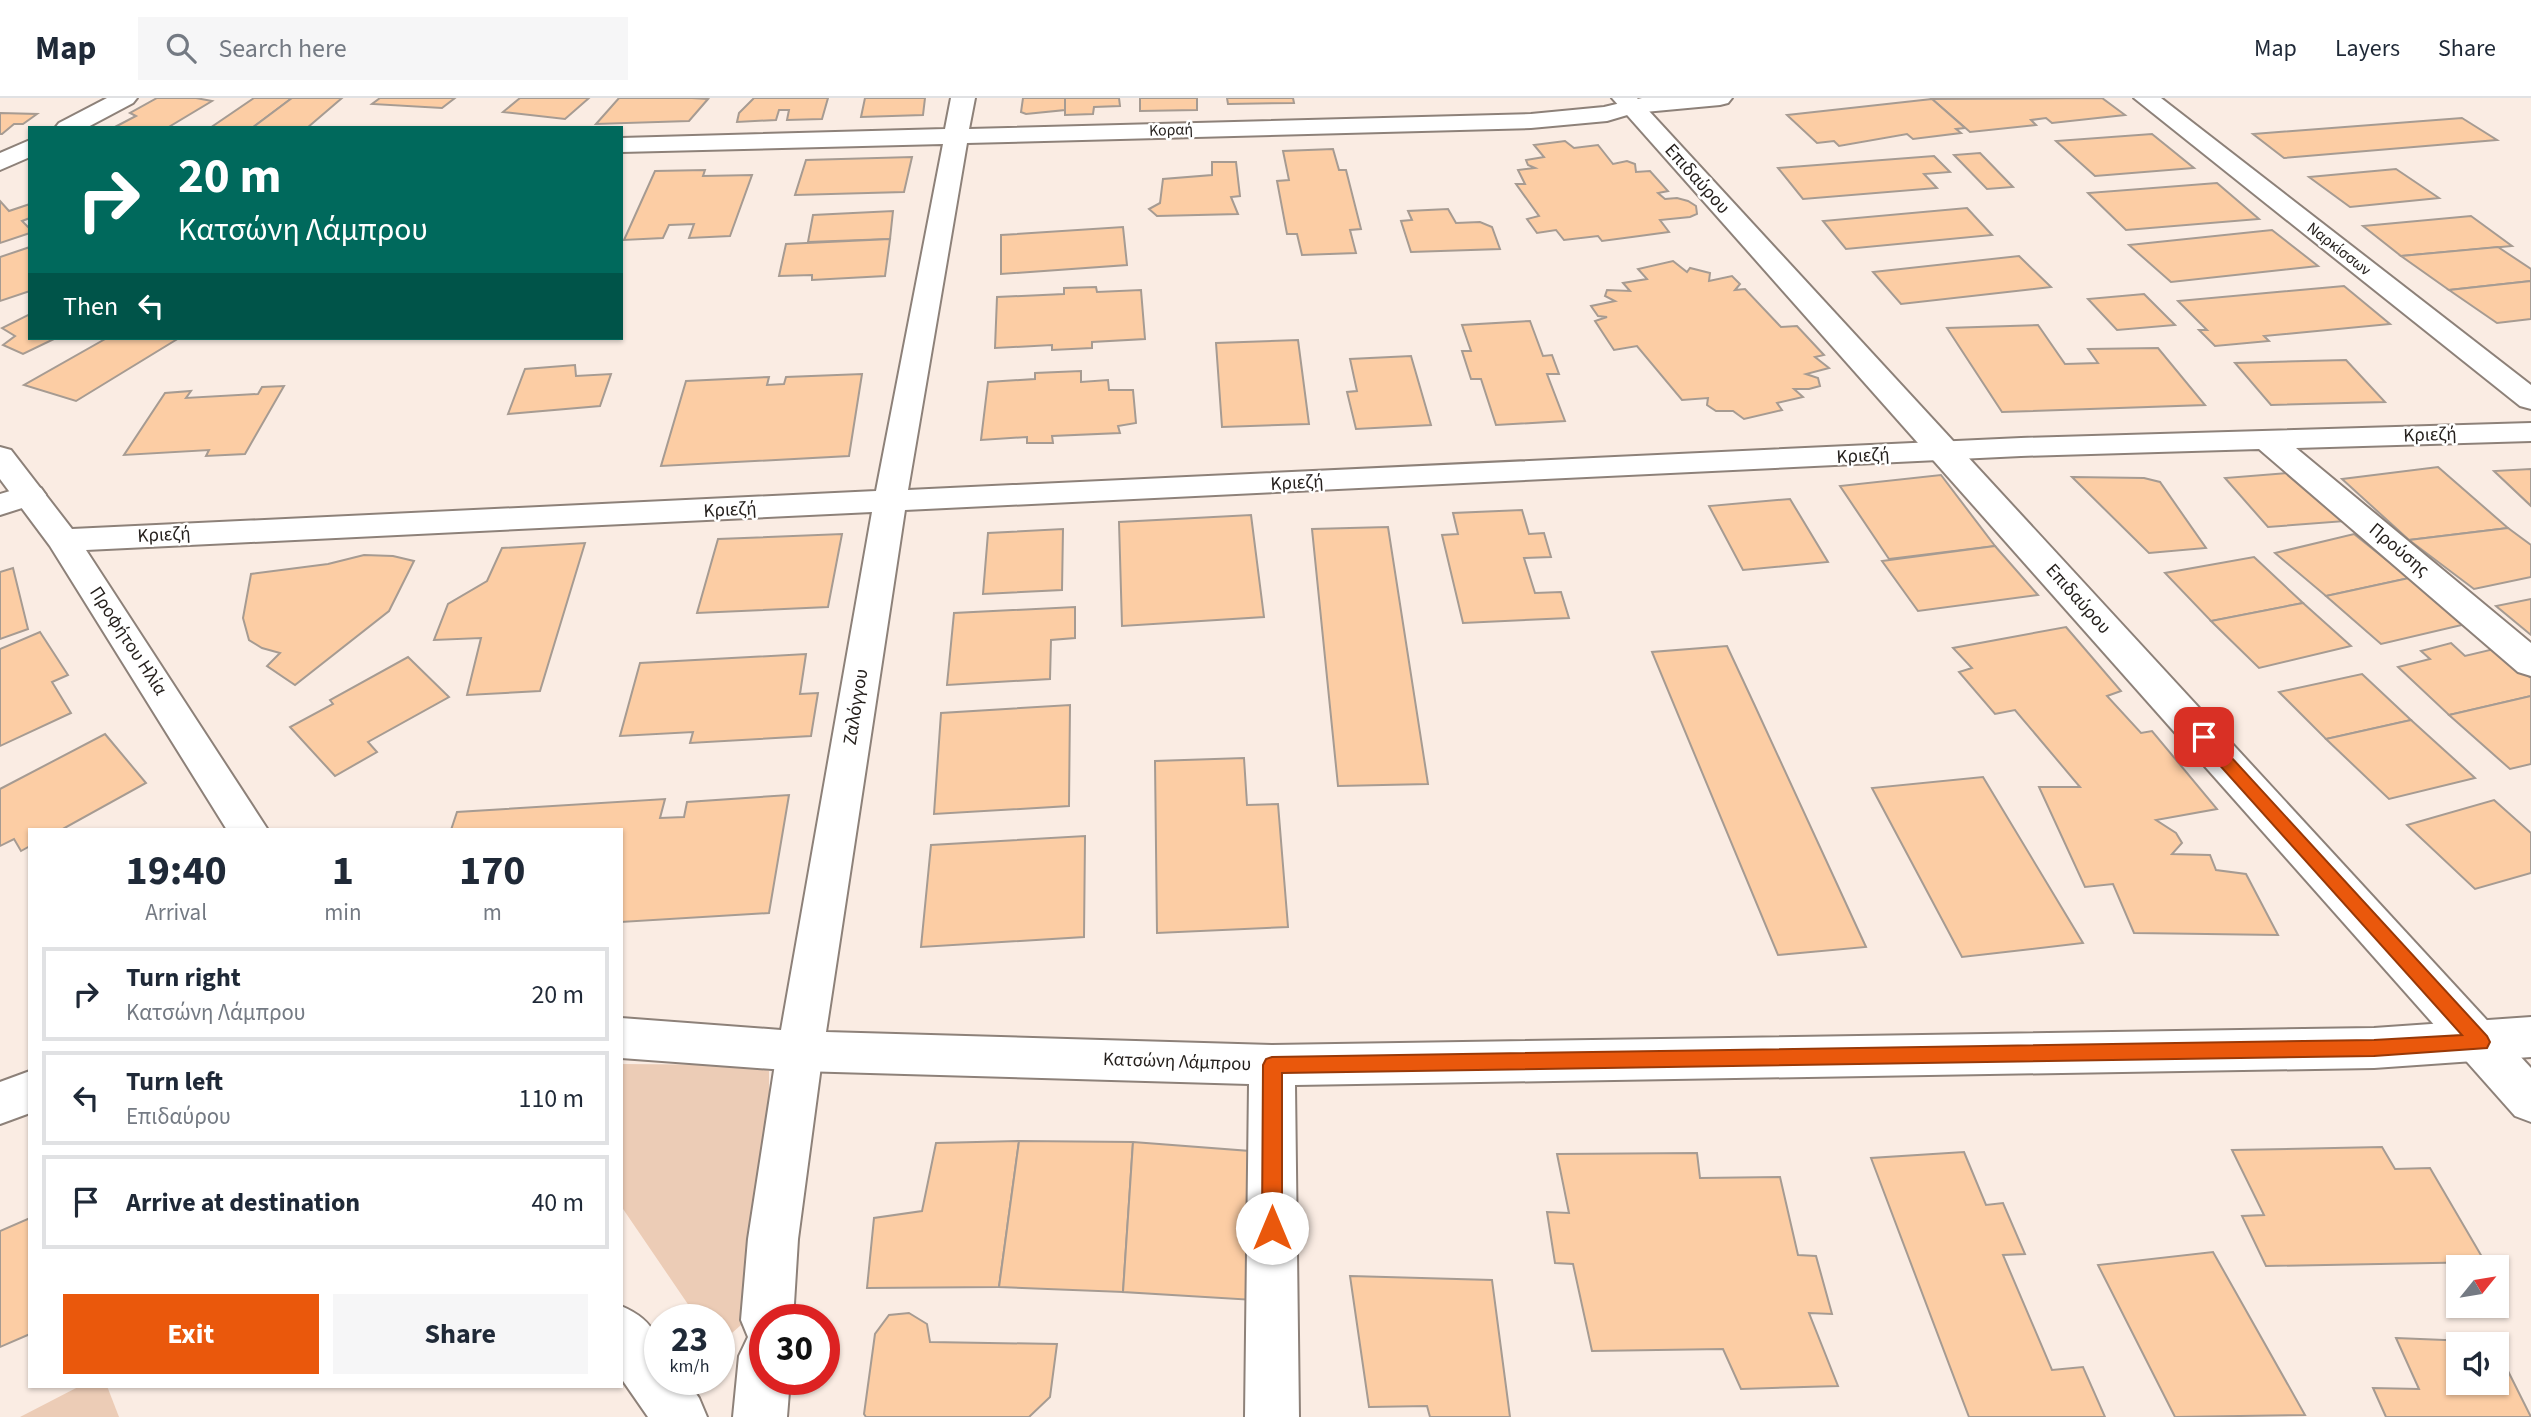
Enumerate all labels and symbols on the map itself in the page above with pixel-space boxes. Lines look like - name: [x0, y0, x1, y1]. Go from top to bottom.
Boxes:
- street label: Κοραή: [1149, 118, 1193, 142]
- street label: Επιδαύρου: [1658, 138, 1736, 220]
- street label: Ναρκίσσων: [2302, 217, 2376, 281]
- street label: Κριεζή: [2403, 421, 2457, 449]
- street label: Κριεζή: [1836, 441, 1890, 471]
- street label: Κριεζή: [1270, 468, 1324, 498]
- street label: Κριεζή: [703, 495, 757, 525]
- street label: Προύσης: [2363, 517, 2435, 583]
- street label: Κριεζή: [137, 520, 191, 550]
- street label: Επιδαύρου: [2039, 558, 2117, 640]
- street label: Προφήτου Ηλία: [83, 581, 174, 701]
- street label: Ζαλόγγου: [837, 667, 875, 747]
- pin: [2174, 707, 2234, 767]
- street label: Κατσώνη Λάμπρου: [1102, 1046, 1252, 1078]
- position arrow: [1235, 1191, 1309, 1265]
- north arrow: [2446, 1255, 2510, 1318]
- speed limit sign: 30: [749, 1304, 840, 1395]

